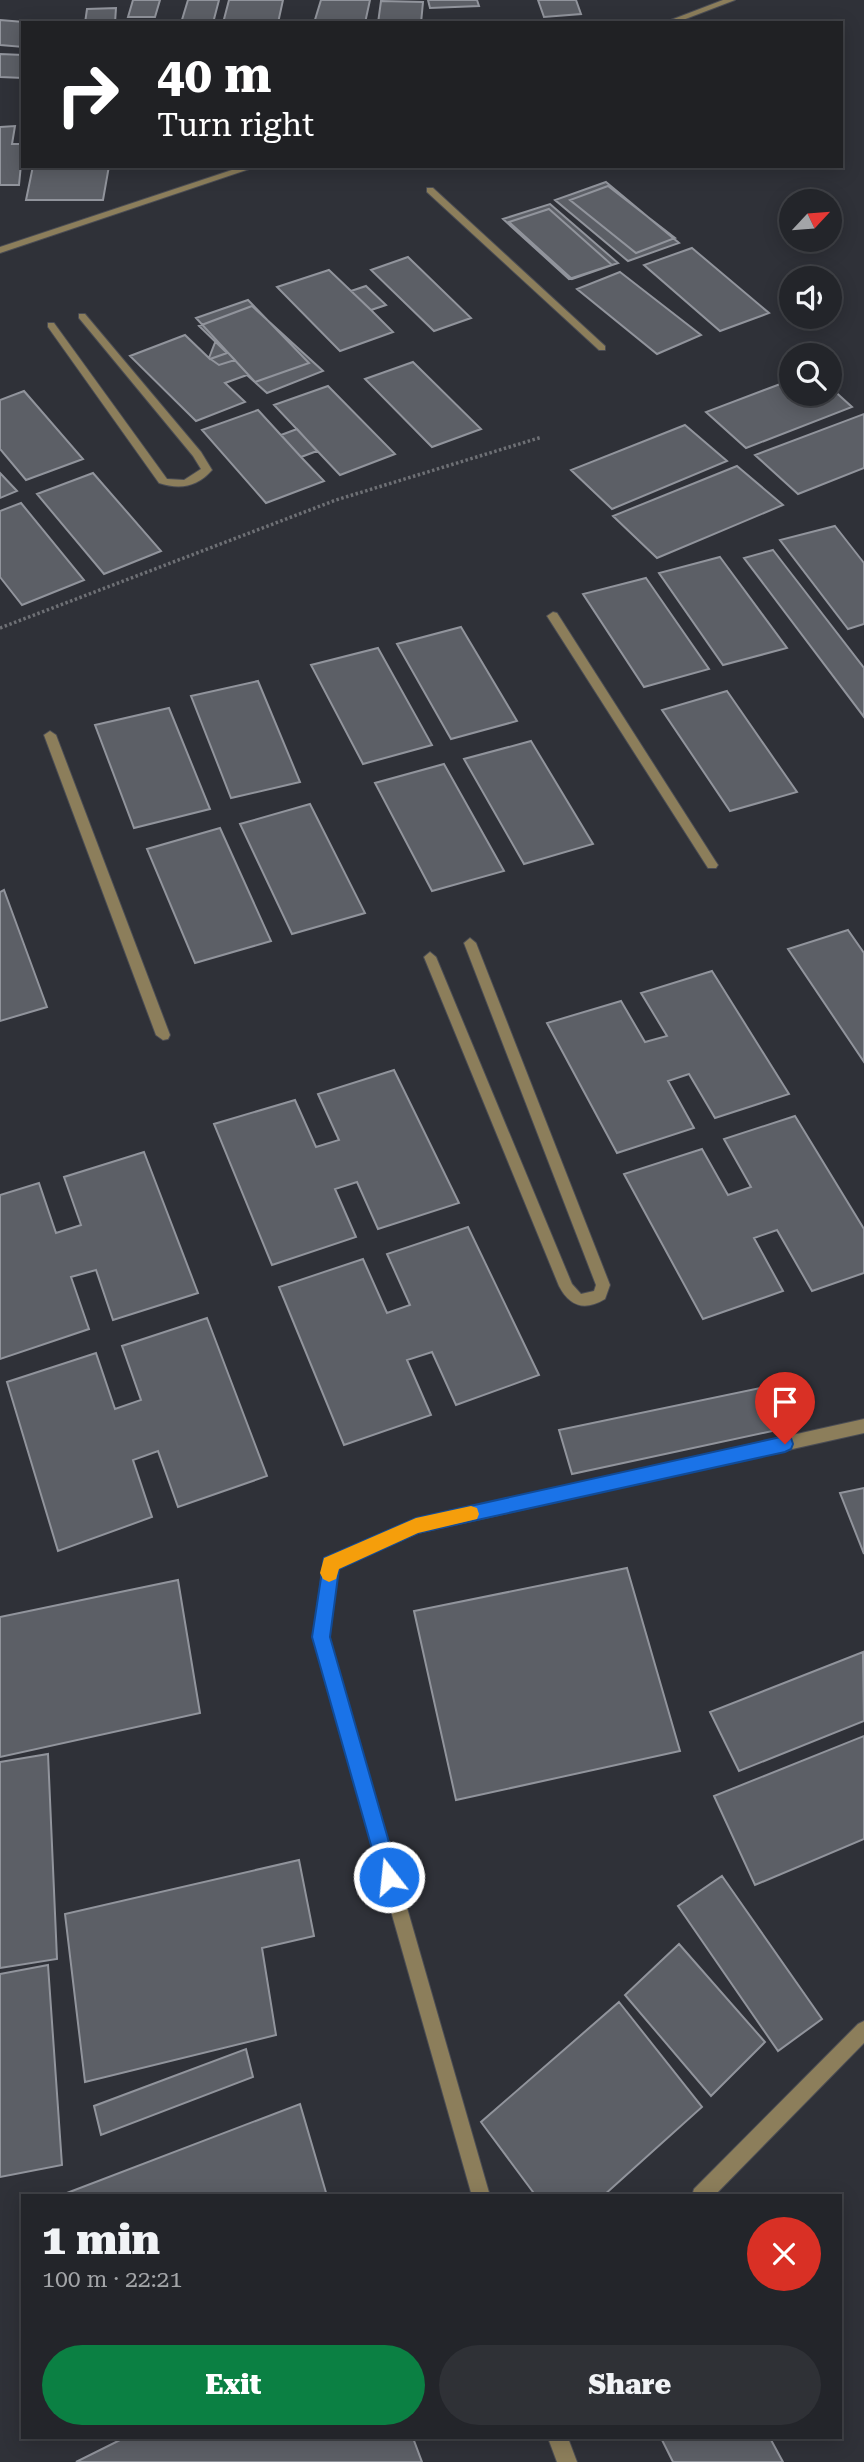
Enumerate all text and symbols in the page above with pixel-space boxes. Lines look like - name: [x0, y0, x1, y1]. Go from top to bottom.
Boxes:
- text: 40 m: [157, 47, 272, 104]
- icon: right: [42, 49, 133, 140]
- text: Turn right: [157, 106, 314, 144]
- north arrow: [779, 189, 842, 252]
- map controls: [779, 189, 842, 406]
- button: sound: [779, 266, 842, 329]
- button: search: [779, 343, 842, 406]
- pin: [755, 1372, 815, 1444]
- icon: arrive: [766, 1383, 804, 1421]
- position arrow: [352, 1840, 426, 1914]
- text: 1 min: [42, 2215, 160, 2264]
- button: close: [747, 2217, 821, 2291]
- text: 100 m · 22:21: [42, 2266, 182, 2293]
- button: Exit: [42, 2345, 425, 2425]
- button: Share: [439, 2345, 821, 2425]

